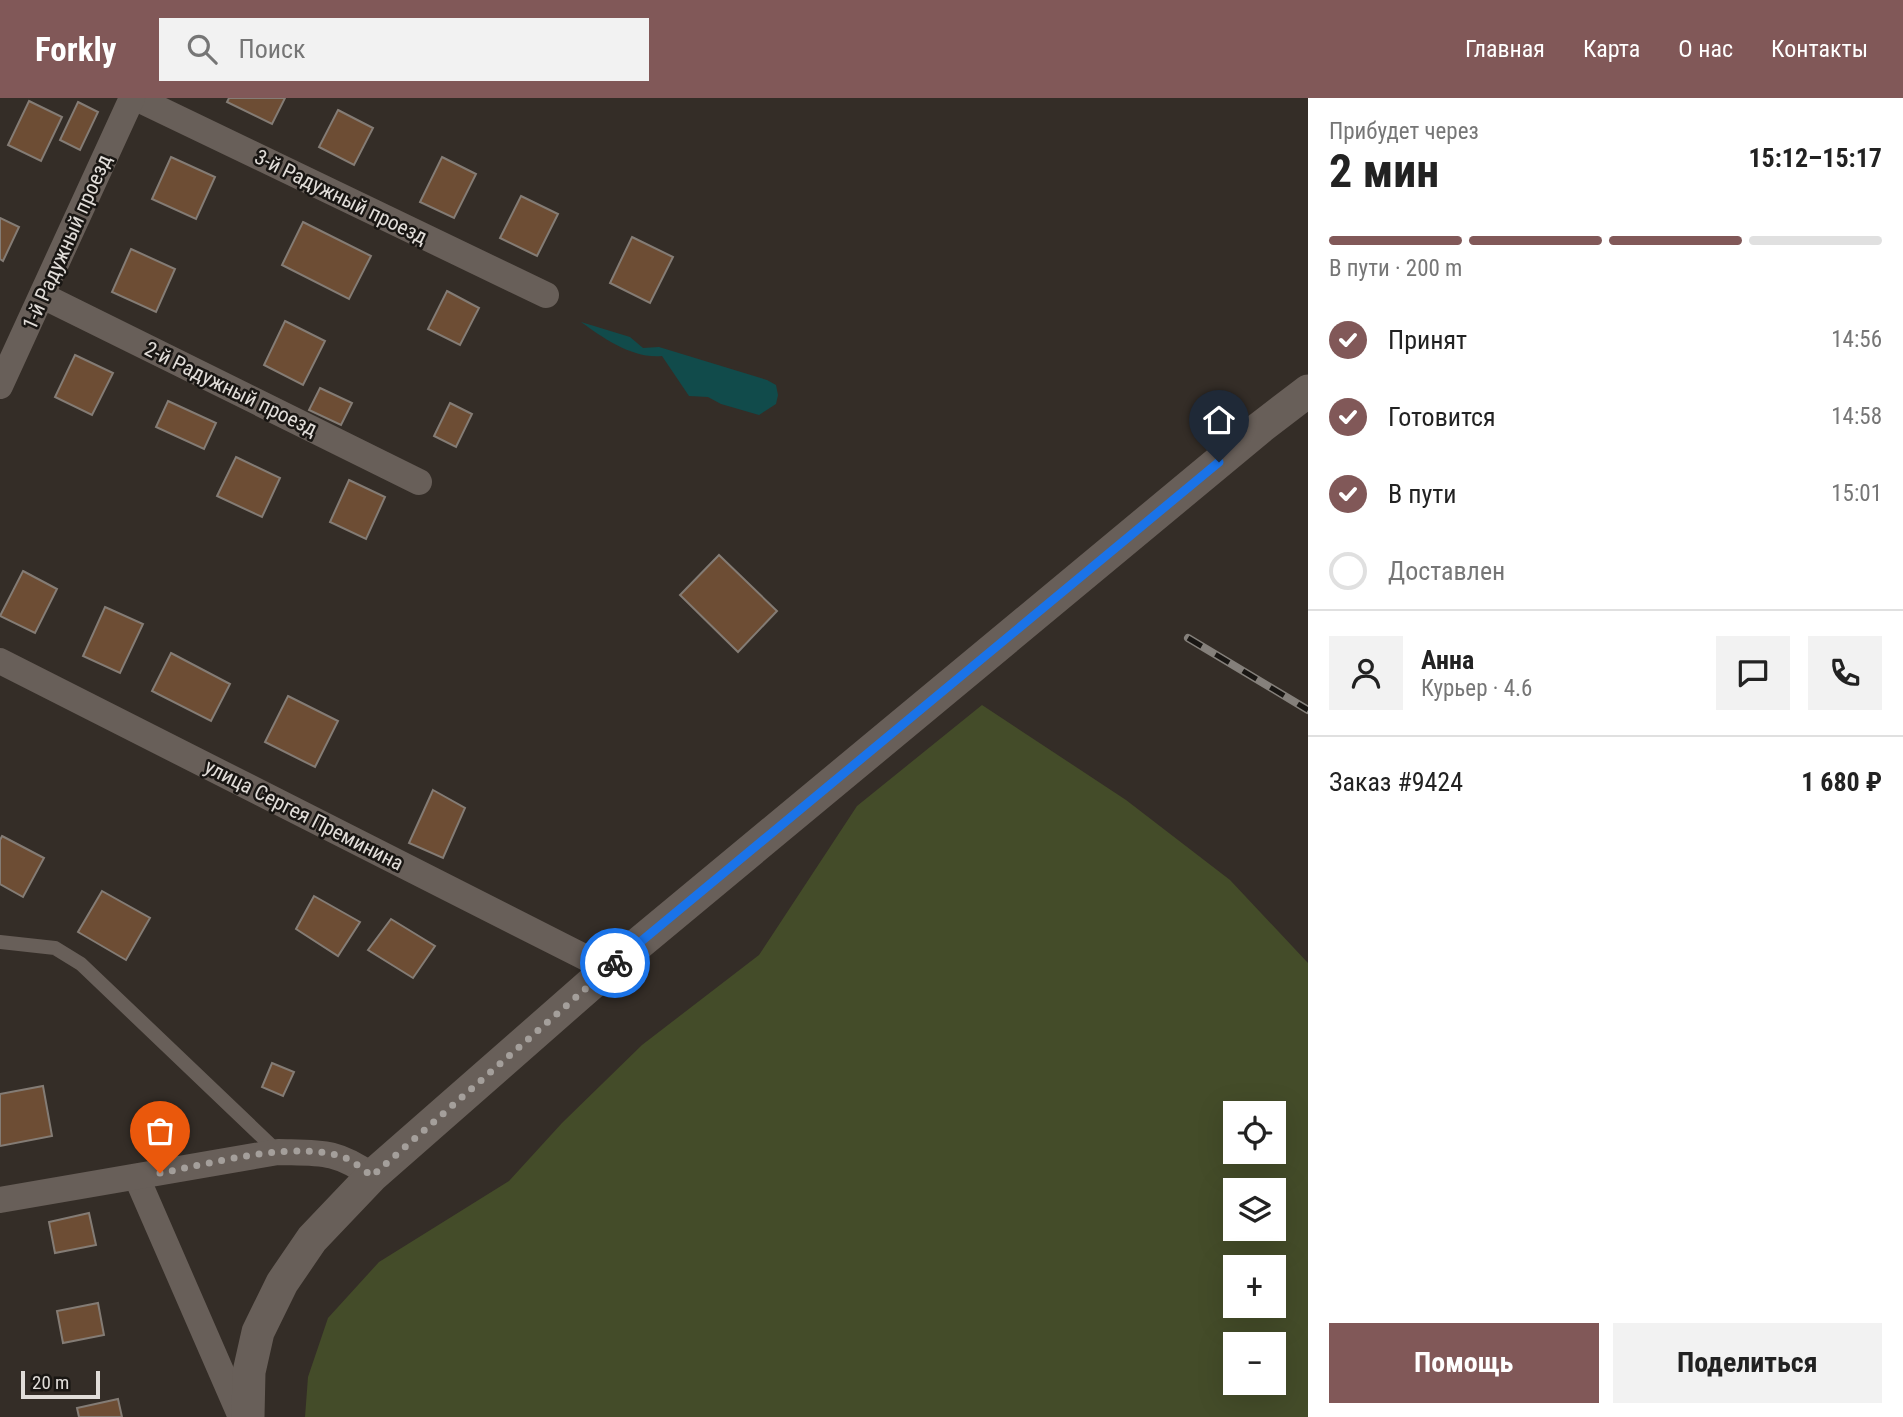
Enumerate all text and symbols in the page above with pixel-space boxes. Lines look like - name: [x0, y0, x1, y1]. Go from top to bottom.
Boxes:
- search box: [159, 18, 649, 81]
- text: Forkly: [35, 30, 117, 69]
- icon: search: [183, 30, 221, 68]
- text: Поиск: [239, 34, 305, 64]
- text: Главная: [1465, 35, 1545, 63]
- text: Карта: [1583, 35, 1640, 63]
- text: О нас: [1678, 35, 1733, 63]
- text: Контакты: [1771, 35, 1868, 63]
- text: Прибудет через: [1329, 118, 1479, 145]
- text: 15:12–15:17: [1748, 143, 1882, 173]
- text: 2 мин: [1329, 144, 1439, 198]
- street label: 3-й Радужный проезд: [251, 145, 431, 249]
- street label: 1-й Радужный проезд: [18, 151, 116, 333]
- text: В пути · 200 m: [1329, 255, 1462, 282]
- icon: check: [1329, 321, 1367, 359]
- text: Принят: [1388, 325, 1467, 355]
- text: 14:56: [1831, 326, 1882, 353]
- street label: 2-й Радужный проезд: [141, 337, 321, 441]
- pin: [1189, 390, 1249, 462]
- icon: check: [1329, 398, 1367, 436]
- icon: home: [1200, 401, 1238, 439]
- text: Готовится: [1388, 402, 1496, 432]
- text: 14:58: [1831, 403, 1882, 430]
- icon: check: [1329, 475, 1367, 513]
- text: В пути: [1388, 479, 1457, 509]
- text: 15:01: [1831, 480, 1882, 507]
- text: Доставлен: [1388, 556, 1505, 586]
- button: person: [1329, 636, 1403, 710]
- button: chat: [1716, 636, 1790, 710]
- button: phone: [1808, 636, 1882, 710]
- text: Анна: [1421, 645, 1474, 675]
- text: Курьер · 4.6: [1421, 675, 1532, 702]
- street label: улица Сергея Преминина: [201, 754, 407, 876]
- text: Заказ #9424: [1329, 767, 1463, 797]
- text: 1 680 ₽: [1801, 767, 1882, 797]
- courier: [580, 928, 650, 998]
- icon: bike: [596, 944, 634, 982]
- pin: [130, 1101, 190, 1173]
- map controls: [1223, 1101, 1286, 1395]
- button: locate: [1223, 1101, 1286, 1164]
- icon: bag: [141, 1112, 179, 1150]
- button: layers: [1223, 1178, 1286, 1241]
- button: +: [1223, 1255, 1286, 1318]
- button: Помощь: [1329, 1323, 1599, 1403]
- button: Поделиться: [1613, 1323, 1882, 1403]
- button: −: [1223, 1332, 1286, 1395]
- scale bar: [21, 1368, 100, 1400]
- text: 20 m: [32, 1371, 69, 1394]

